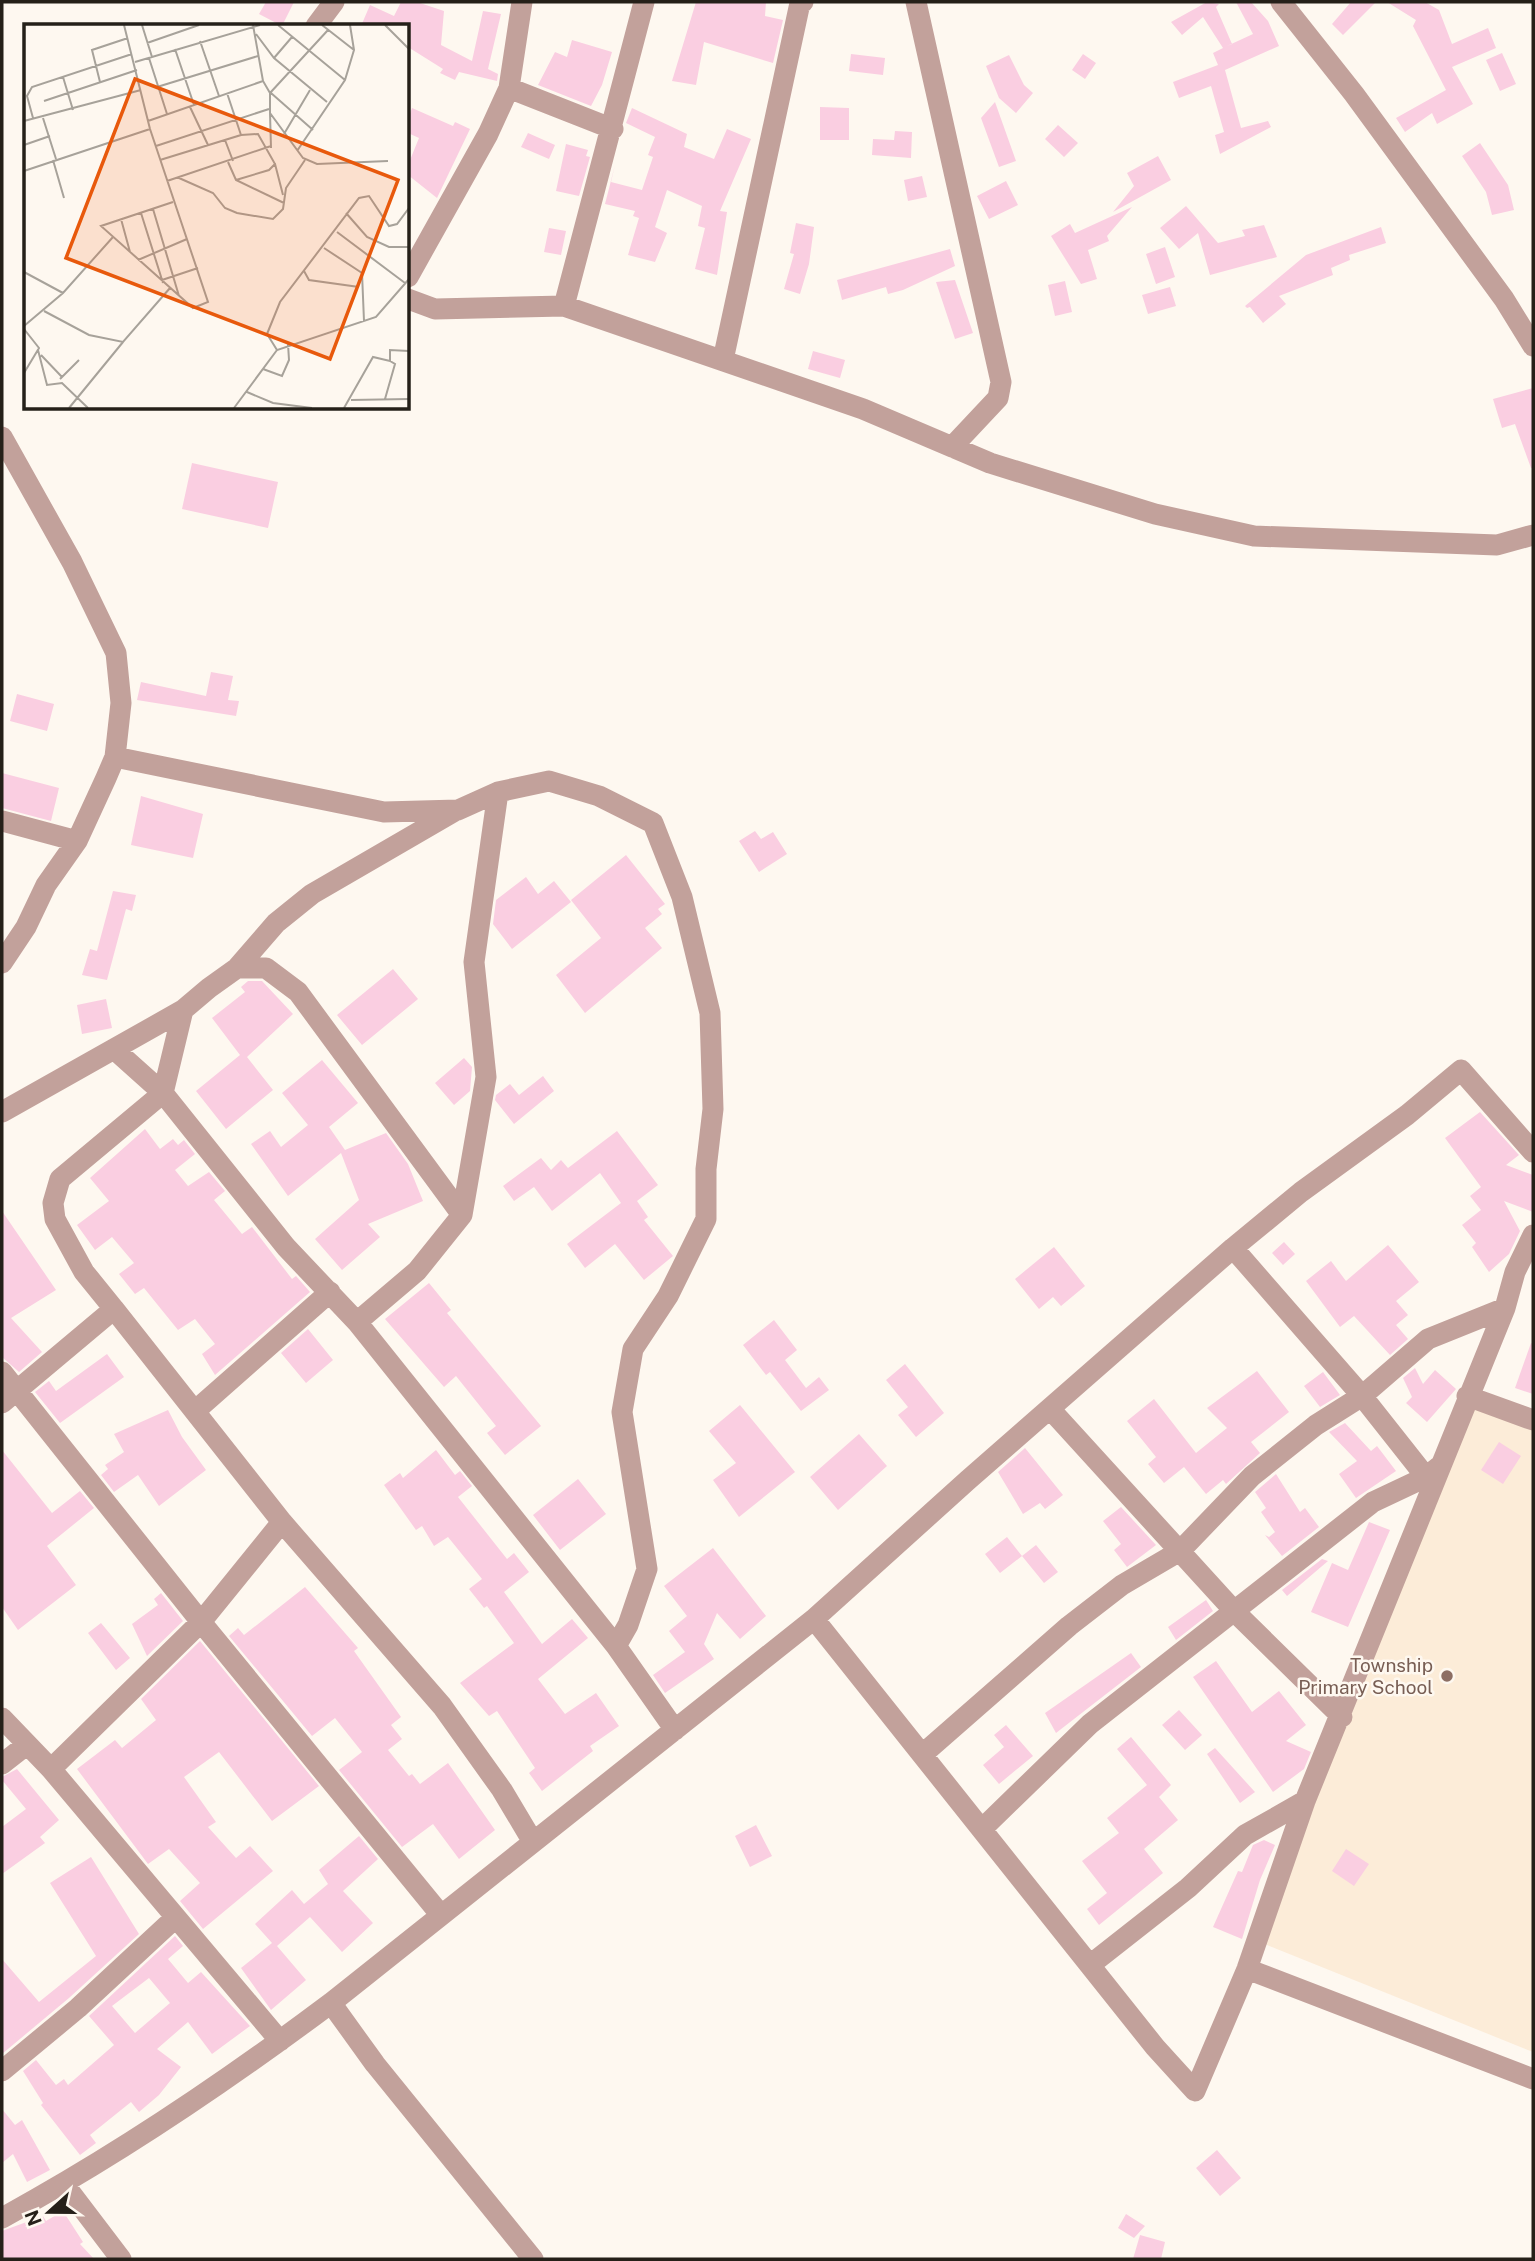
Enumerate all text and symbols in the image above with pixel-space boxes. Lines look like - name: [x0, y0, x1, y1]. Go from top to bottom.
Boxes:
- inset map: [24, 24, 410, 410]
- place label: Township Primary School: [1298, 1654, 1433, 1698]
- marker: Township Primary School: [1439, 1668, 1455, 1684]
- north arrow: [14, 2177, 84, 2247]
- text: N: [20, 2207, 46, 2229]

